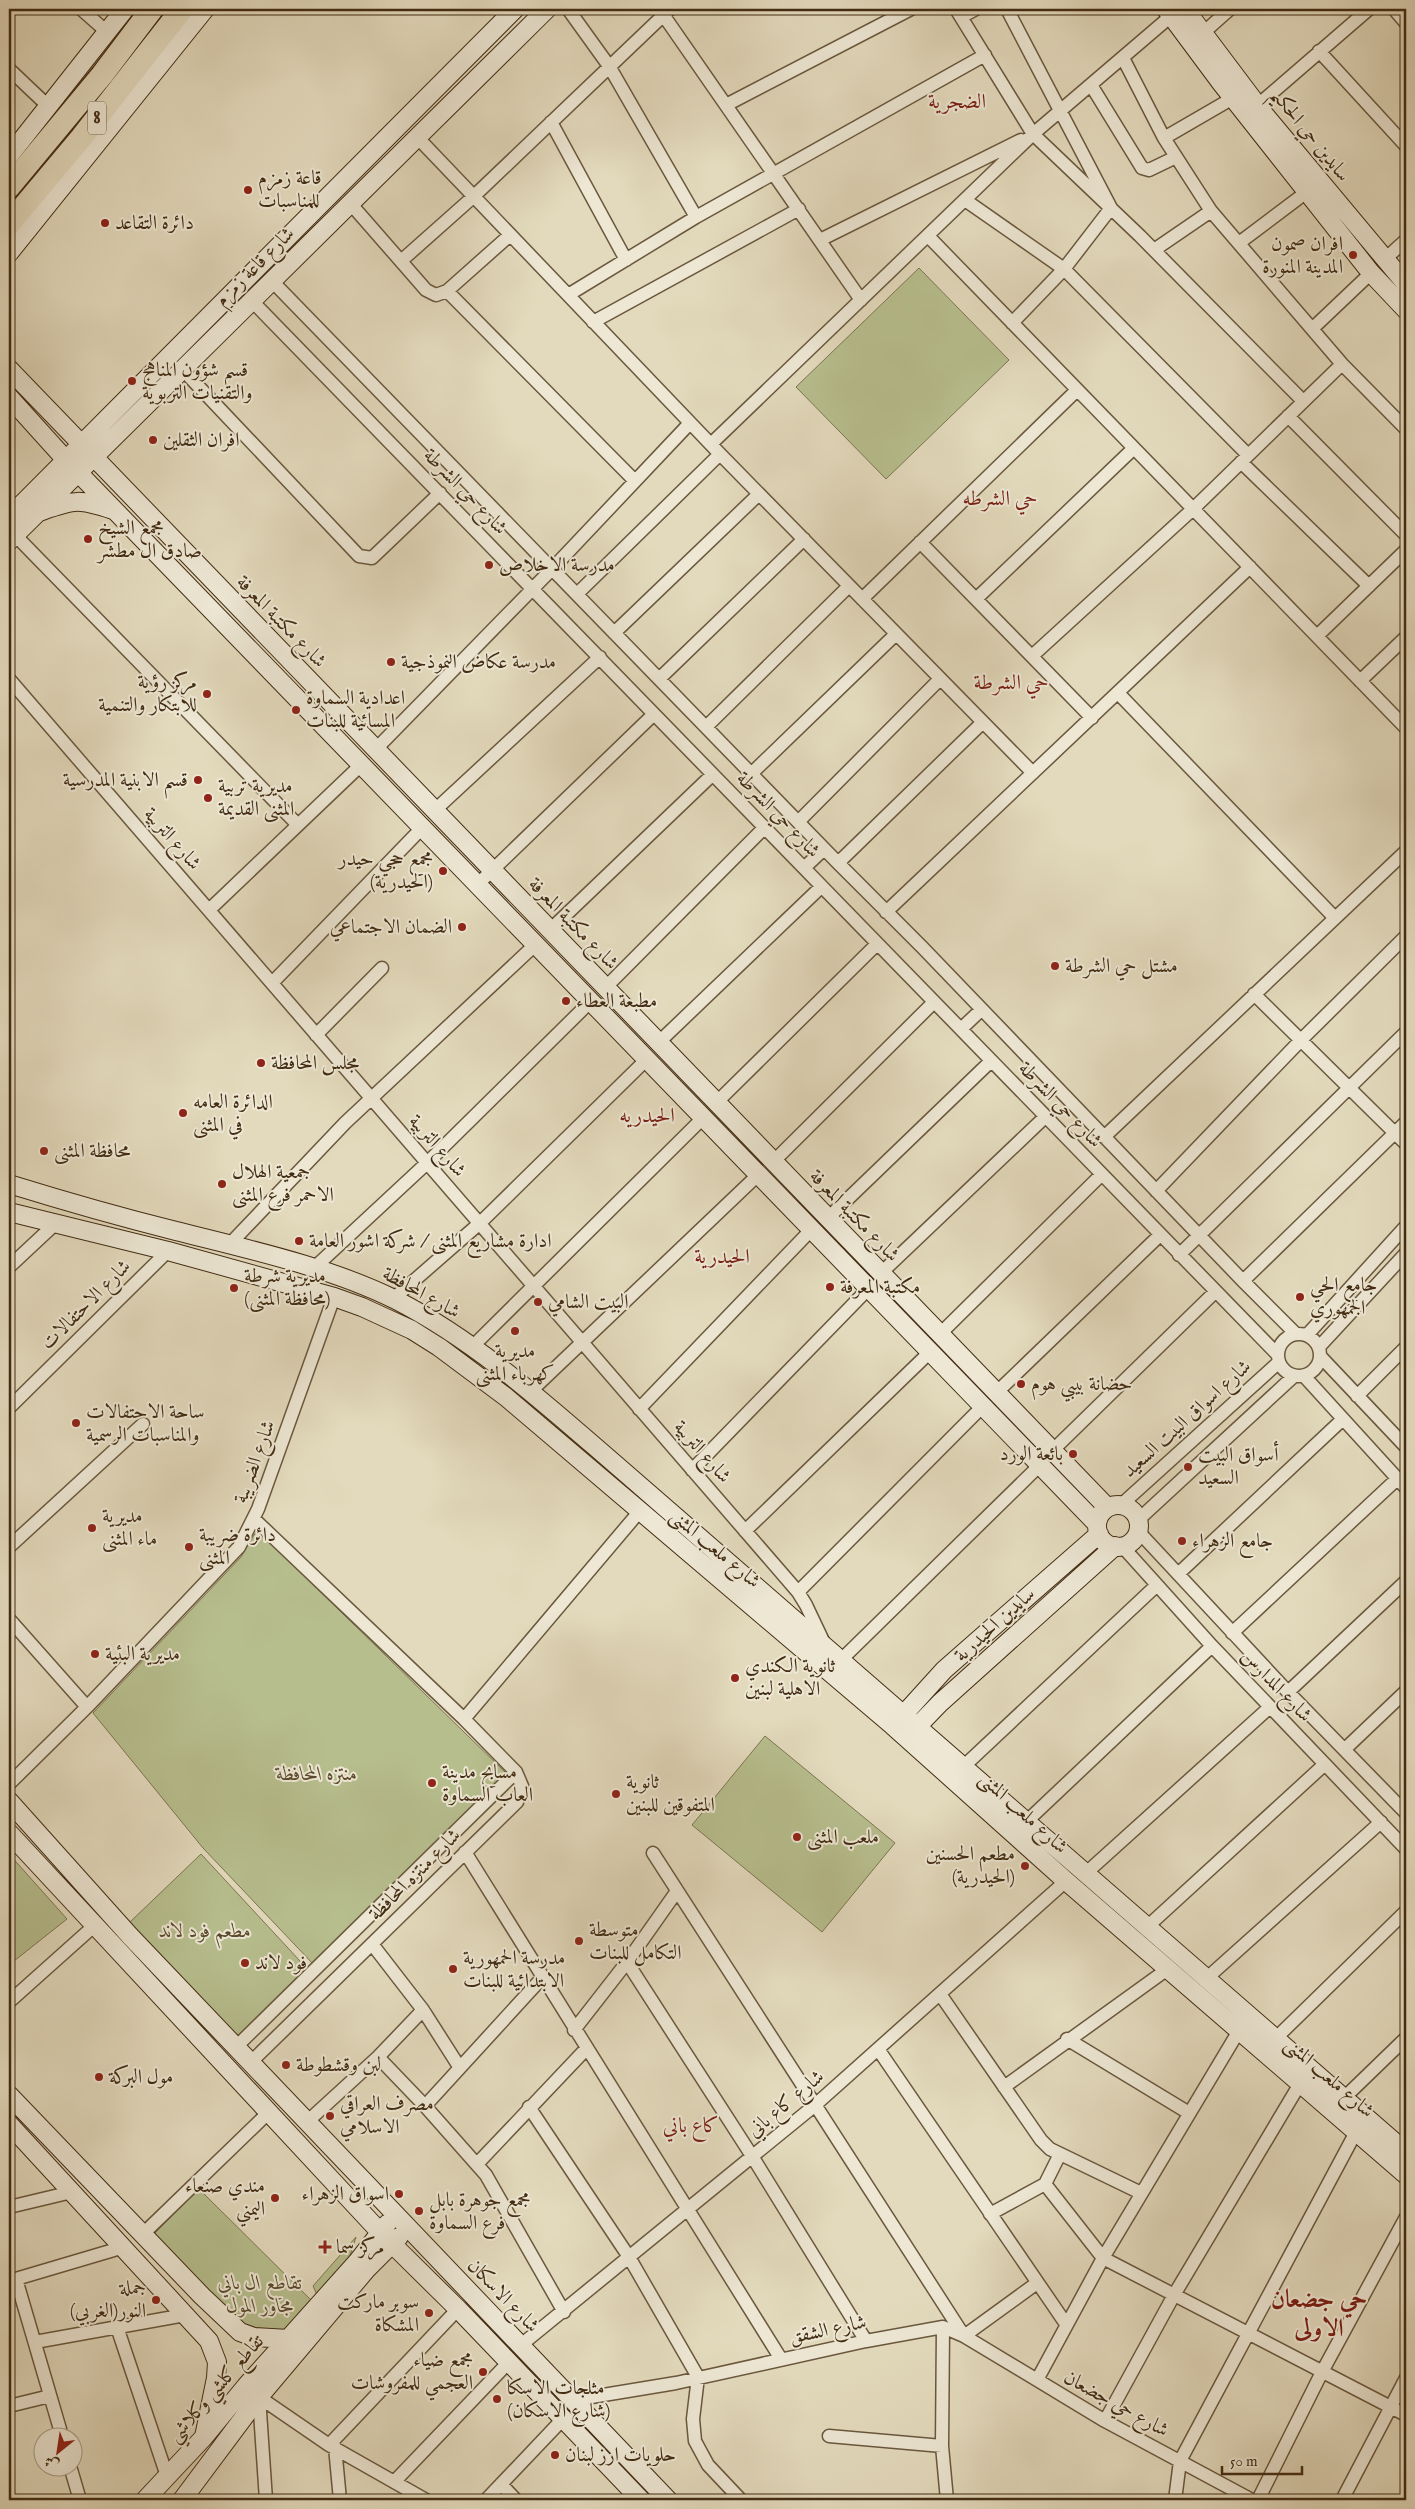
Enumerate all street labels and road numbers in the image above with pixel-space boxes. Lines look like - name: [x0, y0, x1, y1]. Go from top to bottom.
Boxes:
- street label: سايدين حي الحكيم: [1260, 83, 1355, 191]
- road number: 8: [88, 102, 106, 134]
- street label: شارع قاعة زمزم: [210, 222, 303, 315]
- street label: شارع حي الشرطة: [415, 443, 512, 543]
- street label: شارع مكتبة المعرفة: [228, 570, 331, 676]
- street label: شارع حي الشرطة: [728, 766, 825, 866]
- street label: شارع التربية: [135, 802, 206, 878]
- street label: شارع مكتبة المعرفة: [520, 872, 623, 978]
- street label: شارع حي الشرطة: [1010, 1056, 1107, 1156]
- street label: شارع التربية: [400, 1109, 471, 1185]
- street label: شارع مكتبة المعرفة: [801, 1164, 904, 1270]
- street label: شارع الاحتفالات: [36, 1255, 139, 1358]
- street label: شارع المحافظة: [376, 1261, 464, 1328]
- street label: شارع اسواق البيت السعيد: [1117, 1355, 1259, 1486]
- street label: شارع التربية: [665, 1415, 736, 1491]
- street label: شارع الضريبة: [228, 1417, 285, 1508]
- street label: شارع ملعب المثنى: [662, 1504, 766, 1597]
- street label: سايدين الحيدرية: [949, 1582, 1041, 1668]
- street label: شارع المدارس: [1232, 1644, 1317, 1731]
- street label: شارع ملعب المثنى: [971, 1767, 1073, 1862]
- street label: شارع منتزه المحافظة: [364, 1824, 469, 1929]
- street label: شارع ملعب المثنى: [1276, 2032, 1379, 2127]
- street label: شارع كاع باني: [742, 2065, 832, 2146]
- street label: شارع الاسكان: [459, 2254, 544, 2341]
- street label: شارع الشقق: [787, 2310, 870, 2354]
- street label: تقاطع كلشي وكلاشي: [162, 2330, 274, 2451]
- street label: شارع حي جضعان: [1057, 2365, 1173, 2447]

